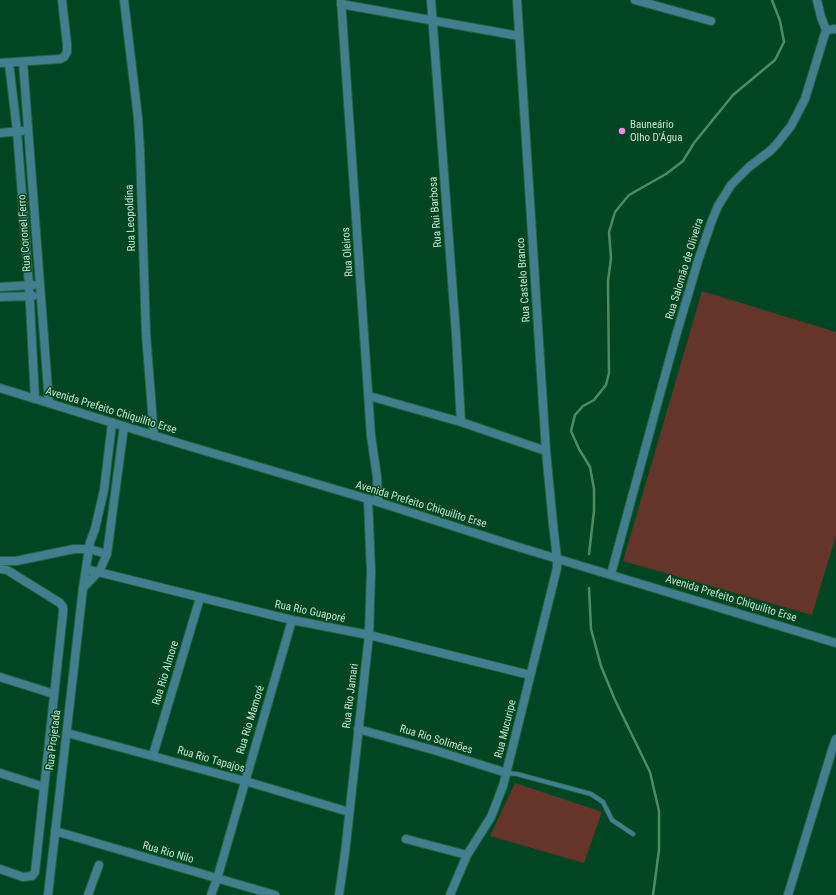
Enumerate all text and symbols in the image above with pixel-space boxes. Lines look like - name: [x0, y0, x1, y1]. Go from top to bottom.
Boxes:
- place label: Bauneário Olho D'Água: [630, 118, 682, 144]
- marker: Bauneário Olho D'Água: [617, 126, 627, 136]
- street label: Rua Rui Barbosa: [427, 176, 445, 248]
- street label: Rua Leopoldina: [123, 184, 139, 252]
- street label: Rua Coronel Ferro: [16, 194, 34, 272]
- street label: Rua Salomão de Oliveira: [663, 217, 707, 321]
- street label: Rua Oleiros: [340, 227, 356, 277]
- street label: Rua Castelo Branco: [514, 237, 534, 323]
- street label: Avenida Prefeito Chiquilito Erse: [44, 385, 178, 437]
- street label: Avenida Prefeito Chiquilito Erse: [354, 479, 488, 531]
- street label: Avenida Prefeito Chiquilito Erse: [664, 573, 798, 625]
- street label: Rua Rio Guaporé: [274, 598, 346, 626]
- street label: Rua Rio Almore: [150, 639, 182, 707]
- street label: Rua Rio Jamari: [340, 663, 362, 729]
- street label: Rua Rio Mamoré: [234, 684, 268, 756]
- street label: Rua Mucuripe: [492, 699, 520, 759]
- street label: Rua Projetada: [44, 709, 64, 771]
- street label: Rua Rio Solimões: [398, 723, 474, 757]
- street label: Rua Rio Tapajos: [176, 744, 246, 776]
- street label: Rua Rio Nilo: [141, 839, 195, 867]

